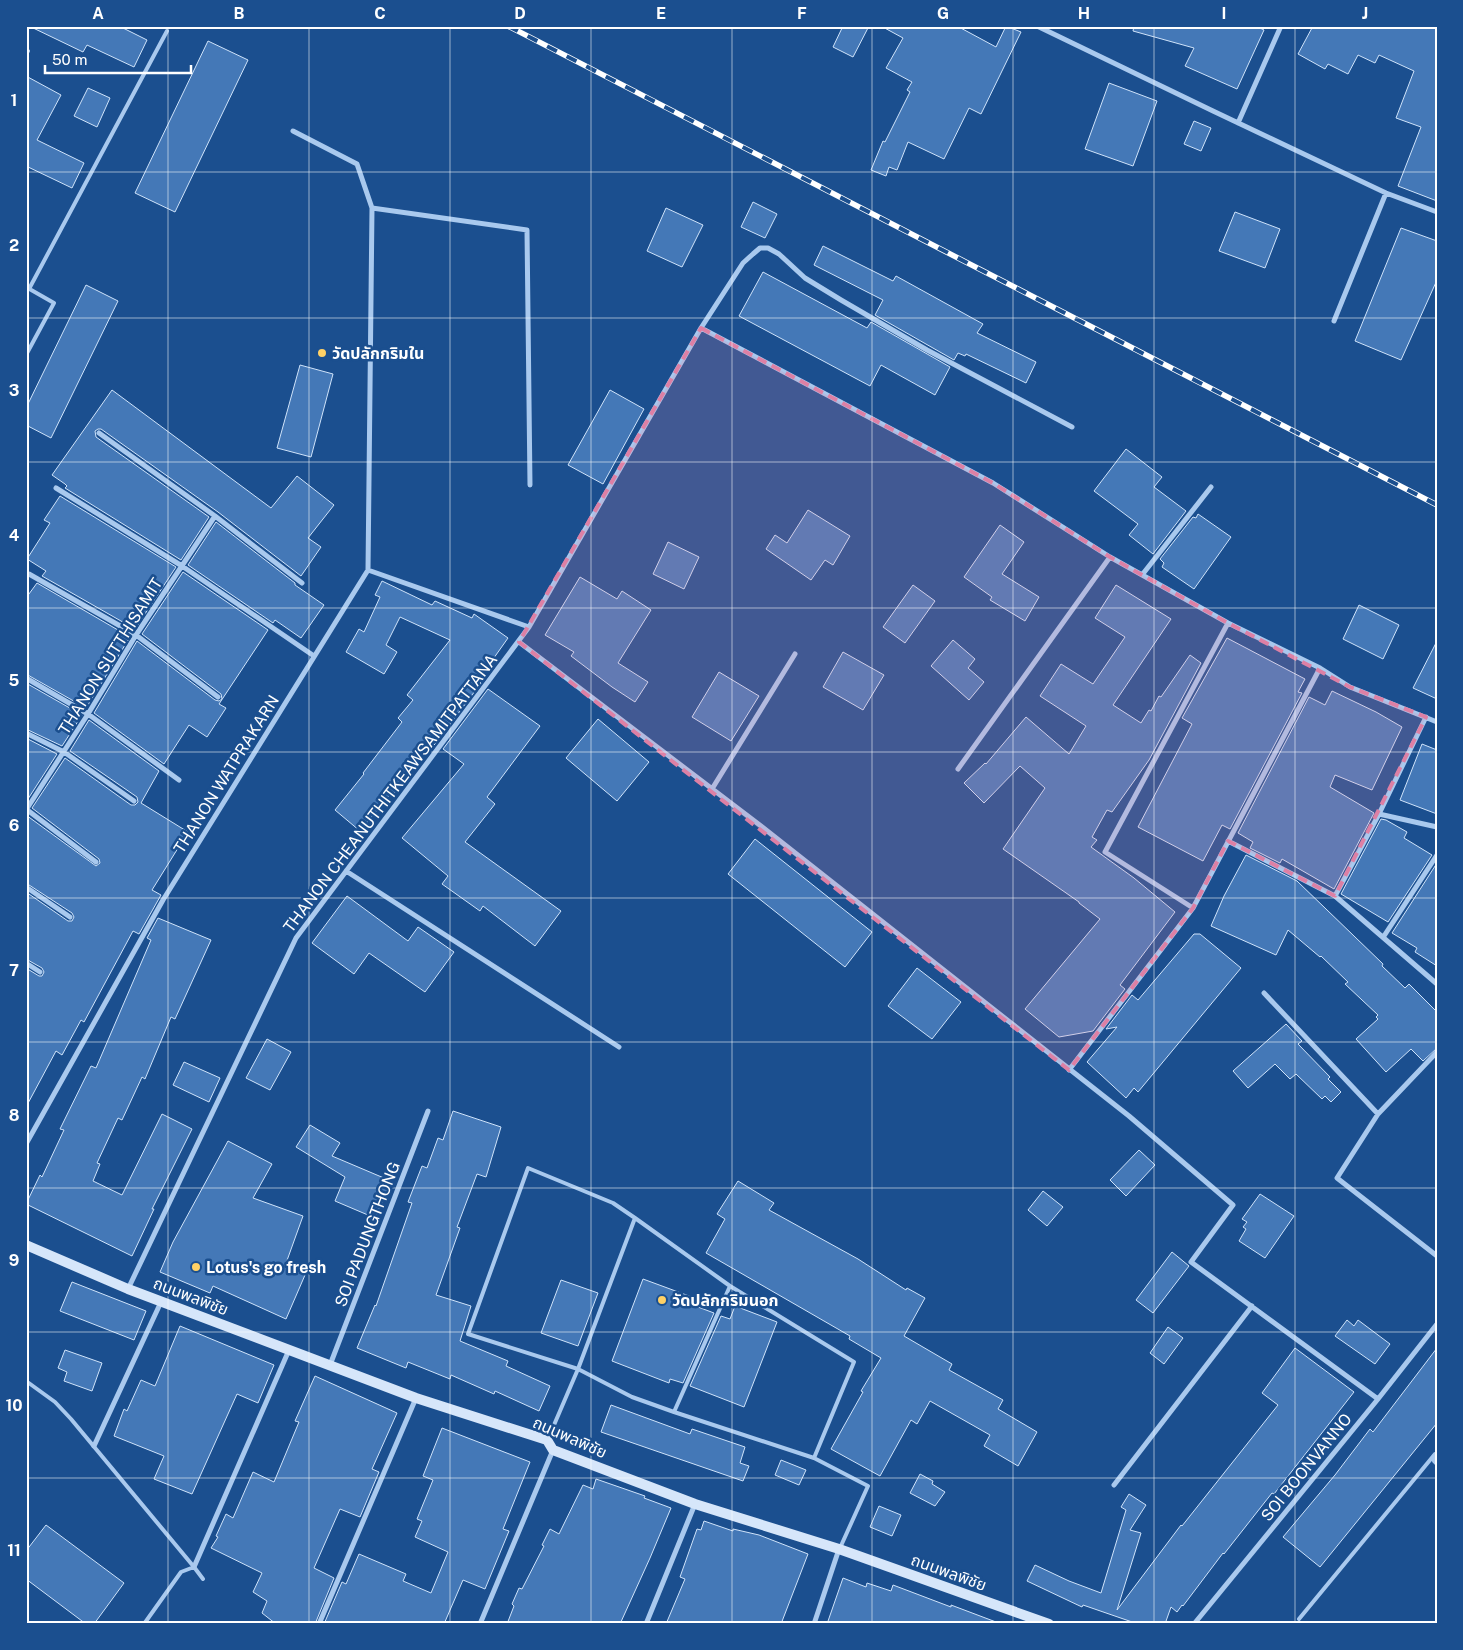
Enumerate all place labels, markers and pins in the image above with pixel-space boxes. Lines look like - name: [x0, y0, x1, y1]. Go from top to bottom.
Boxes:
- place label: วัดปลักกริมใน: [332, 344, 424, 363]
- marker: วัดปลักกริมใน: [316, 347, 328, 359]
- place label: Lotus's go fresh: [206, 1258, 326, 1277]
- marker: Lotus's go fresh: [190, 1261, 202, 1273]
- place label: วัดปลักกริมนอก: [672, 1291, 779, 1310]
- marker: วัดปลักกริมนอก: [656, 1294, 668, 1306]

